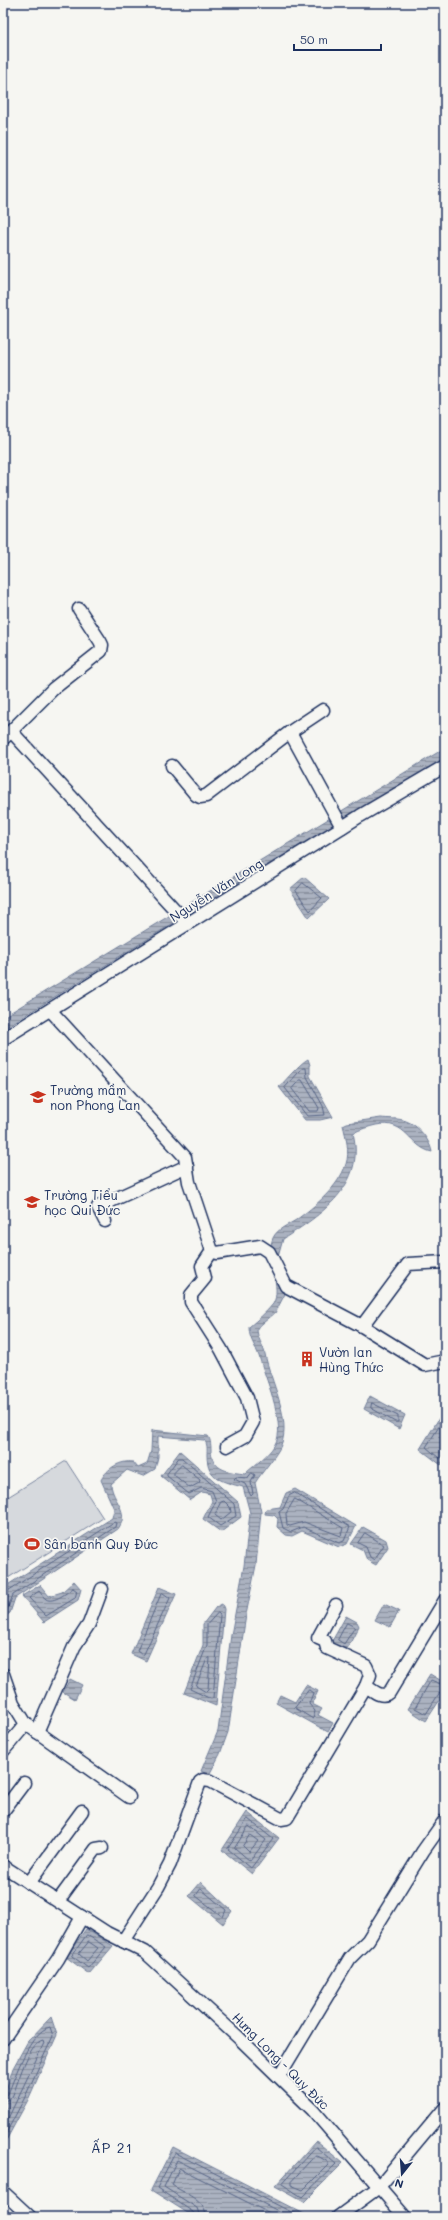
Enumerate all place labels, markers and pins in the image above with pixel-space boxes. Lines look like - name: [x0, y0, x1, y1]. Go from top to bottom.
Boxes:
- place label: Trường mầm non Phong Lan: [50, 1081, 140, 1113]
- school or university icon: Trường mầm non Phong Lan: [29, 1088, 47, 1106]
- place label: Trường Tiểu học Qui Đức: [44, 1186, 121, 1218]
- school or university icon: Trường Tiểu học Qui Đức: [23, 1193, 41, 1211]
- place label: Vườn lan Hùng Thức: [319, 1343, 384, 1375]
- building icon: Vườn lan Hùng Thức: [298, 1350, 316, 1368]
- sports icon: Sân banh Quy Đức: [23, 1535, 41, 1553]
- place label: Sân banh Quy Đức: [44, 1535, 159, 1552]

